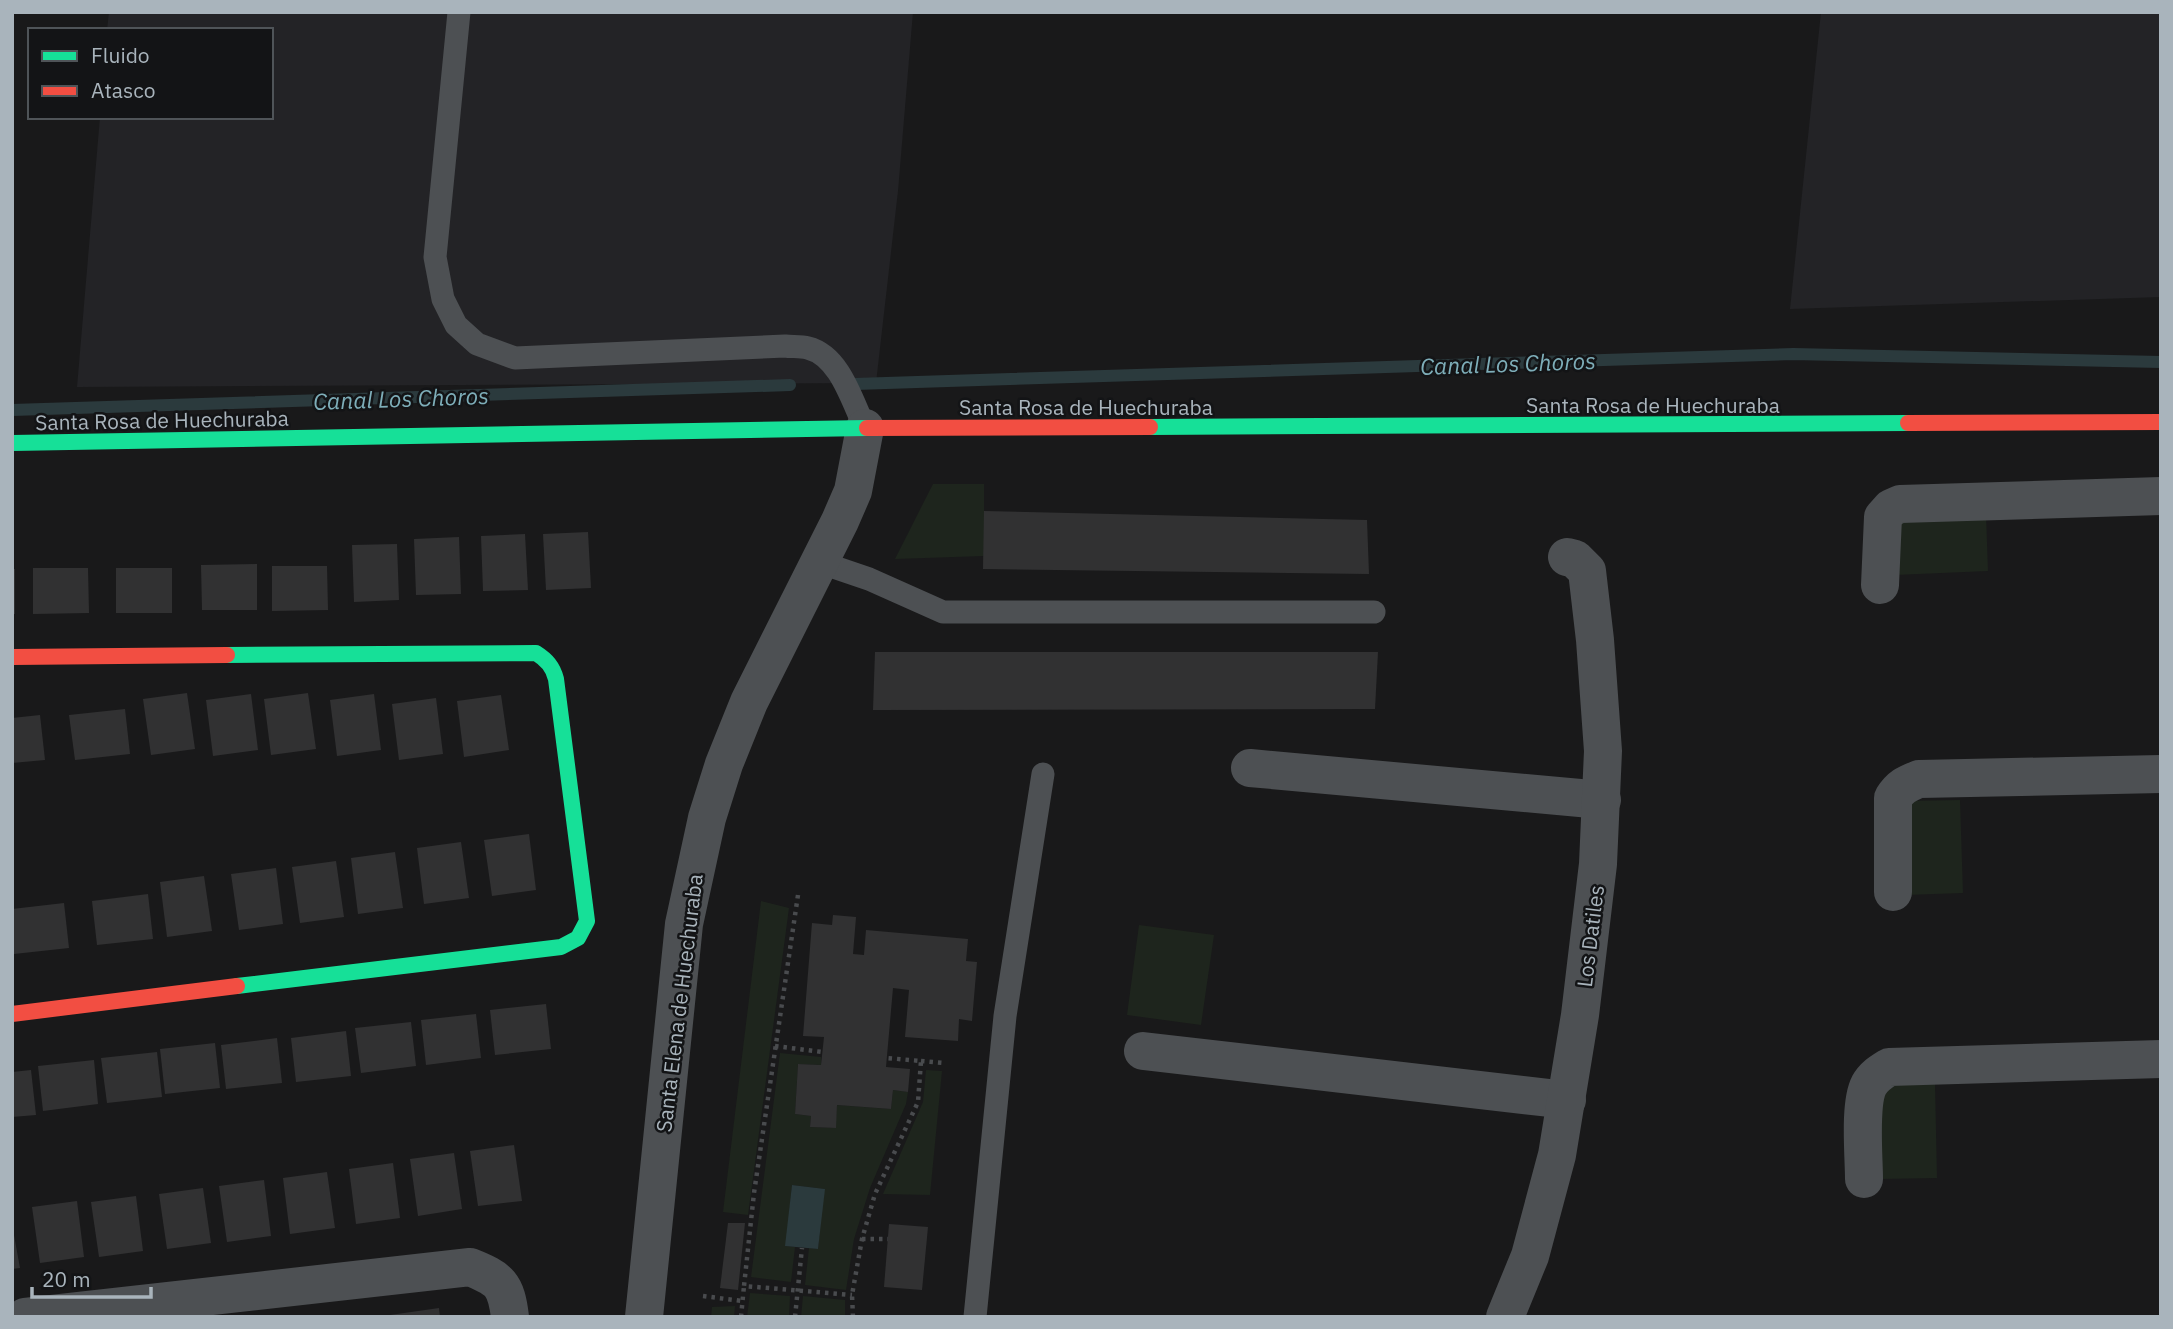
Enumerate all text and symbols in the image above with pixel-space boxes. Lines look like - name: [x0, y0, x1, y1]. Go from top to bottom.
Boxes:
- legend: [28, 28, 273, 119]
- text: Fluido: [91, 41, 150, 69]
- text: Atasco: [91, 76, 155, 104]
- water label: Canal Los Choros: [1420, 345, 1596, 381]
- water label: Canal Los Choros: [313, 380, 489, 416]
- street label: Santa Rosa de Huechuraba: [1526, 391, 1780, 419]
- street label: Santa Rosa de Huechuraba: [959, 393, 1213, 421]
- street label: Santa Rosa de Huechuraba: [35, 404, 289, 436]
- street label: Santa Elena de Huechuraba: [649, 872, 709, 1134]
- street label: Los Datiles: [1570, 883, 1610, 989]
- scale bar: [32, 1256, 150, 1300]
- text: 20 m: [42, 1265, 91, 1293]

